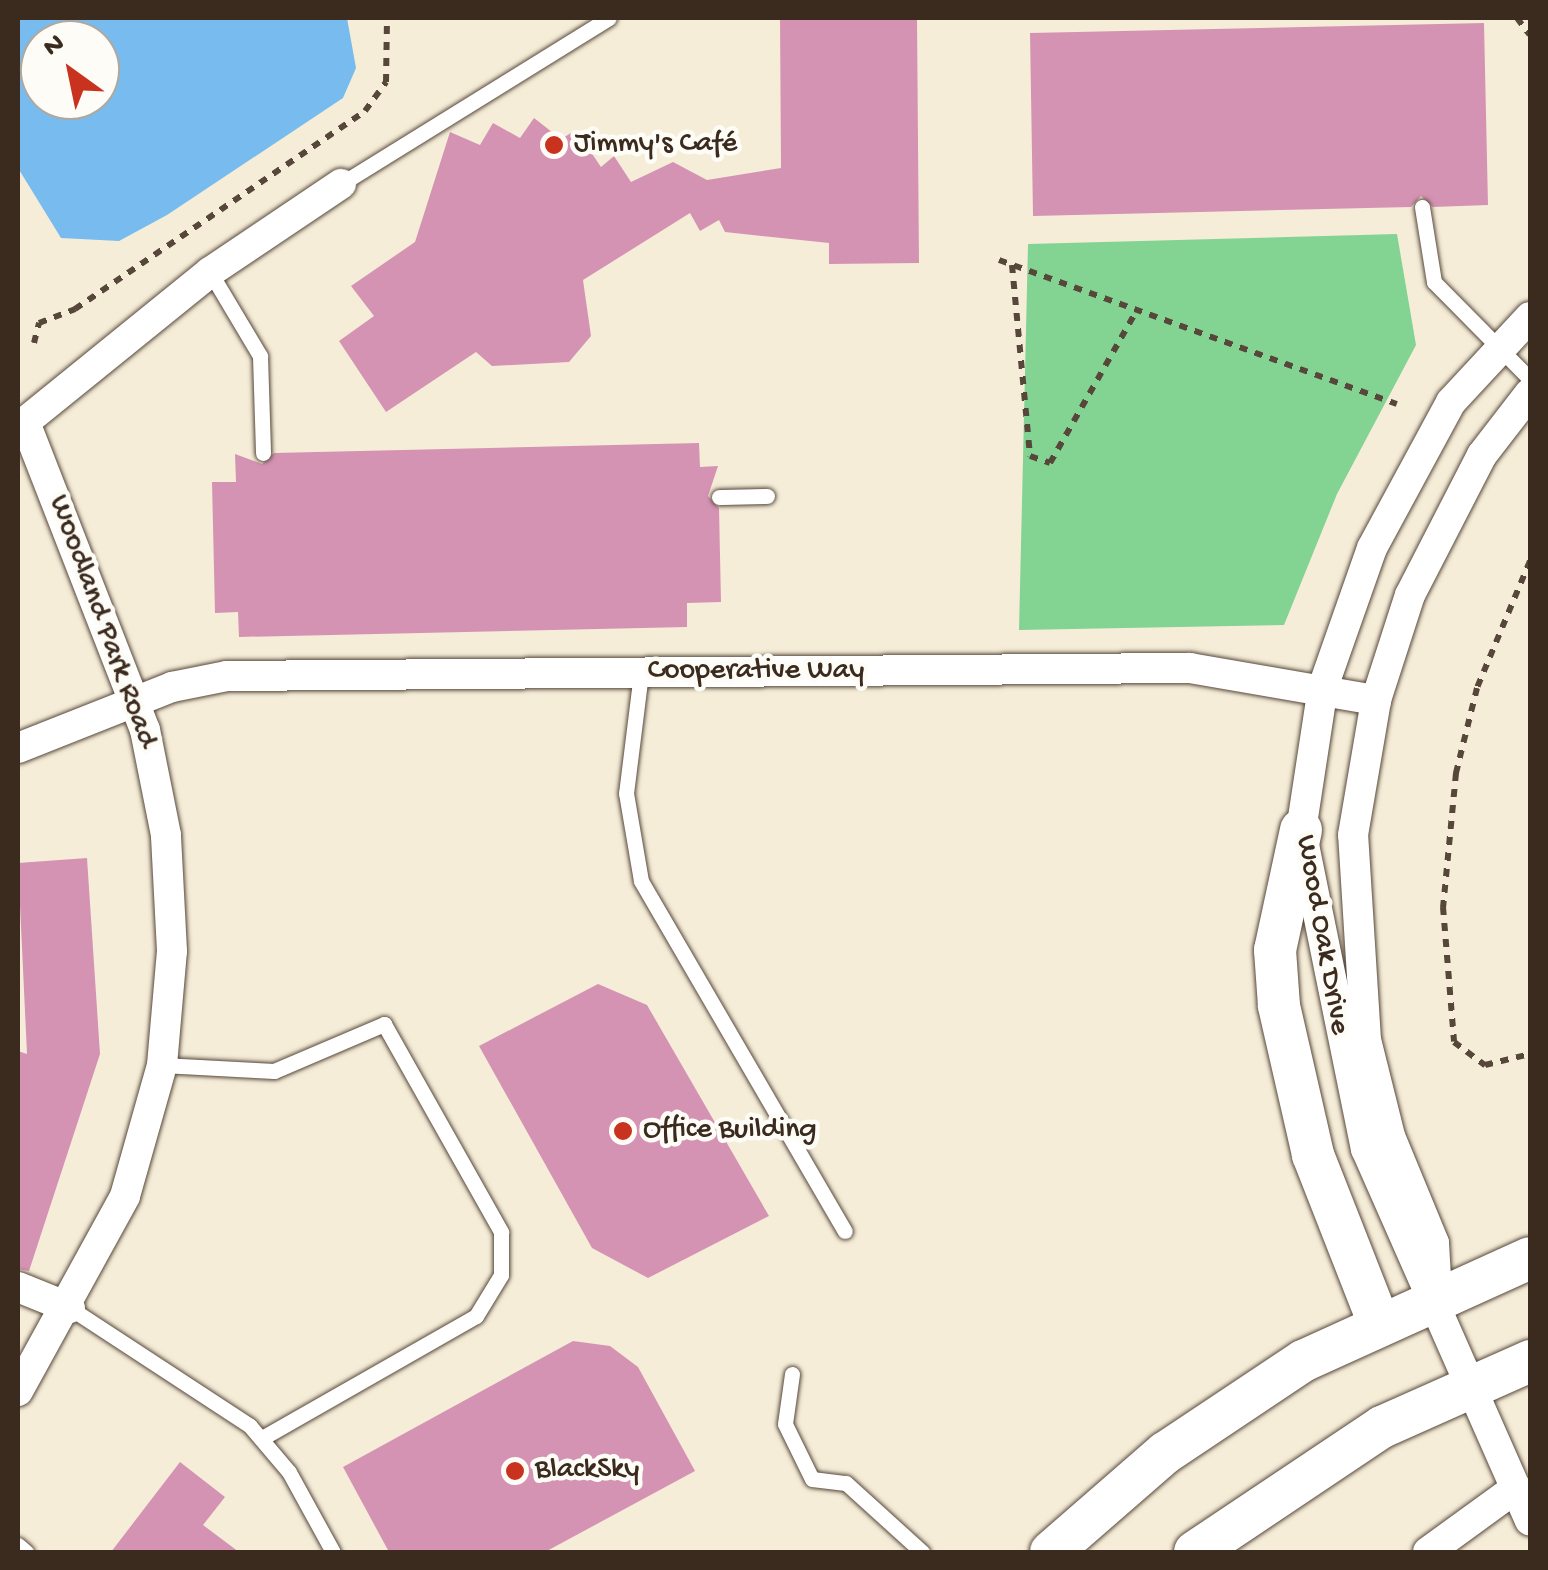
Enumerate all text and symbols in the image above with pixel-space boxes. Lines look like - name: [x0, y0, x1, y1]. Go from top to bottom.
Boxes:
- north arrow: [20, 20, 120, 120]
- text: N: [38, 27, 71, 65]
- place label: Jimmy's Café: [574, 127, 737, 163]
- marker: Jimmy's Café: [543, 134, 565, 156]
- street label: Woodland Park Road: [39, 491, 163, 753]
- street label: Cooperative Way: [648, 654, 864, 690]
- street label: Wood Oak Drive: [1286, 832, 1356, 1038]
- place label: Office Building: [643, 1113, 817, 1149]
- marker: Office Building: [612, 1120, 634, 1142]
- place label: BlackSky: [535, 1453, 639, 1489]
- marker: BlackSky: [504, 1460, 526, 1482]

